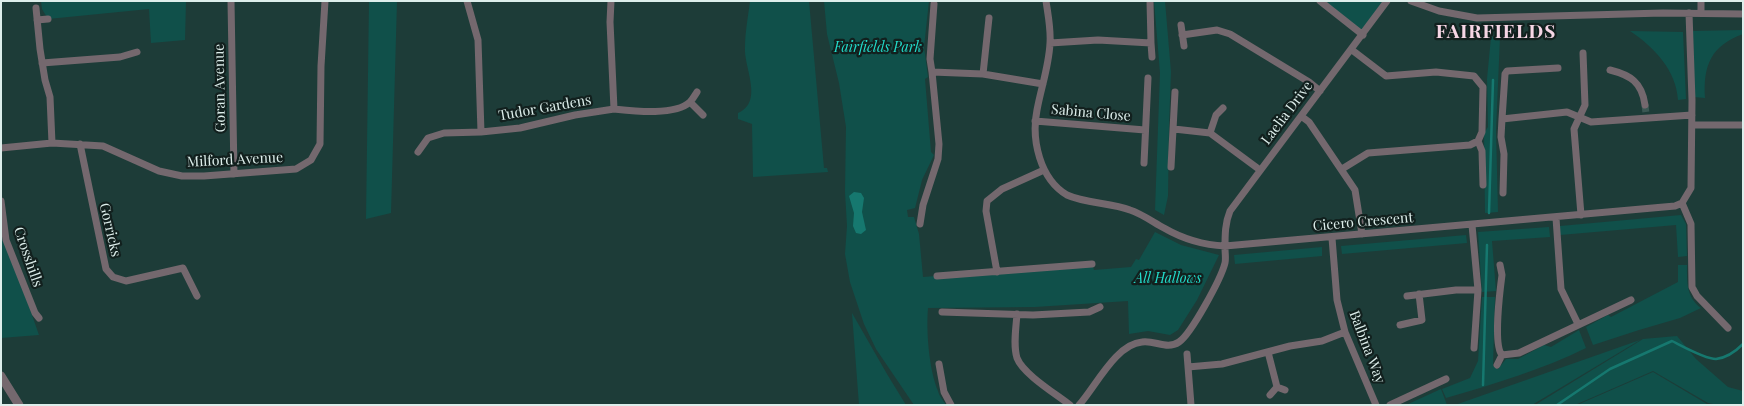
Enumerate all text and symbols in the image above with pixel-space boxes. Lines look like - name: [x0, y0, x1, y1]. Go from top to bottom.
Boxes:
- district label: FAIRFIELDS: [1434, 21, 1558, 43]
- park label: Fairfields Park: [834, 40, 922, 56]
- street label: Goran Avenue: [211, 43, 229, 133]
- street label: Laelia Drive: [1258, 78, 1316, 148]
- street label: Tudor Gardens: [497, 92, 593, 124]
- street label: Sabina Close: [1050, 101, 1132, 125]
- street label: Milford Avenue: [187, 149, 283, 171]
- street label: Gorricks: [96, 201, 124, 259]
- street label: Cicero Crescent: [1312, 209, 1414, 235]
- street label: Crosshills: [10, 225, 46, 289]
- park label: All Hallows: [1134, 271, 1202, 287]
- street label: Balbina Way: [1345, 308, 1389, 386]

